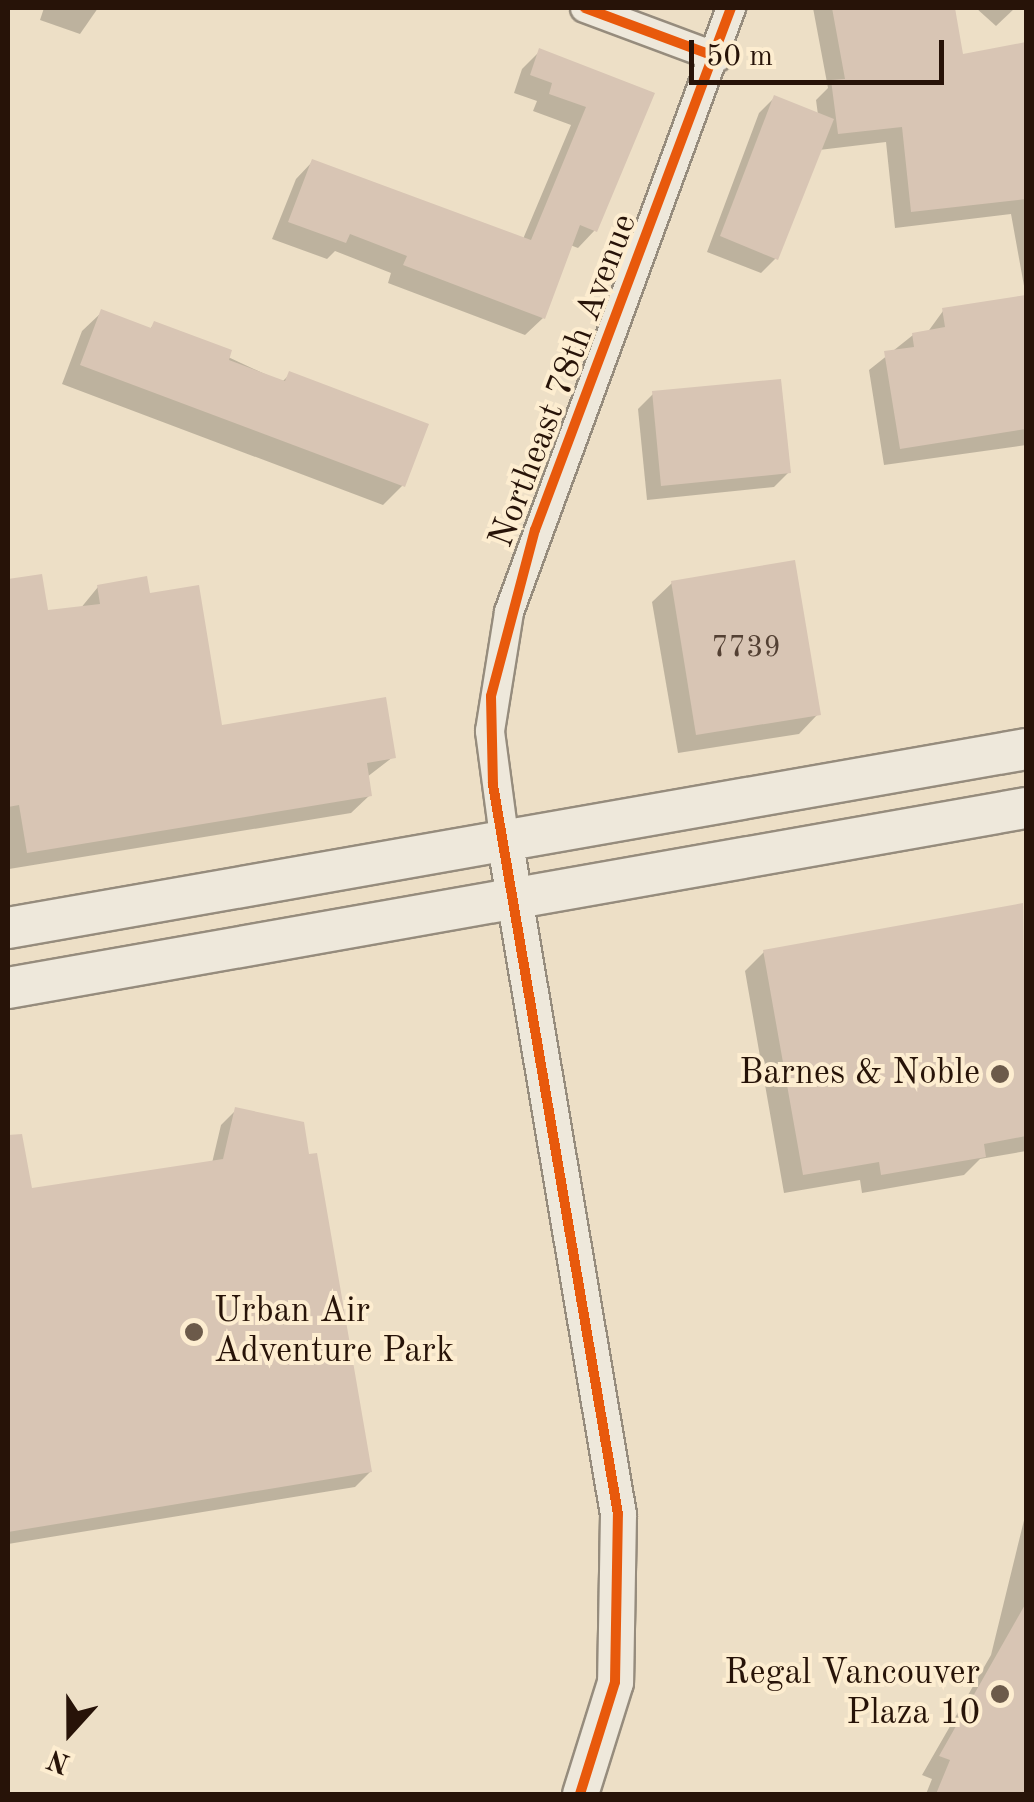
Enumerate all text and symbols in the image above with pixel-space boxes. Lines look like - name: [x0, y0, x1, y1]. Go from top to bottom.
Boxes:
- scale bar: [694, 20, 949, 82]
- text: 50 m: [706, 42, 773, 72]
- street label: Northeast 78th Avenue: [481, 208, 647, 554]
- house number: 7739: [711, 630, 781, 666]
- place label: Barnes & Noble: [739, 1053, 980, 1095]
- marker: Barnes & Noble: [989, 1063, 1011, 1085]
- place label: Urban Air Adventure Park: [214, 1291, 454, 1373]
- marker: Urban Air Adventure Park: [183, 1321, 205, 1343]
- place label: Regal Vancouver Plaza 10: [724, 1653, 980, 1735]
- north arrow: [20, 1682, 120, 1782]
- marker: Regal Vancouver Plaza 10: [989, 1683, 1011, 1705]
- text: N: [44, 1743, 74, 1777]

